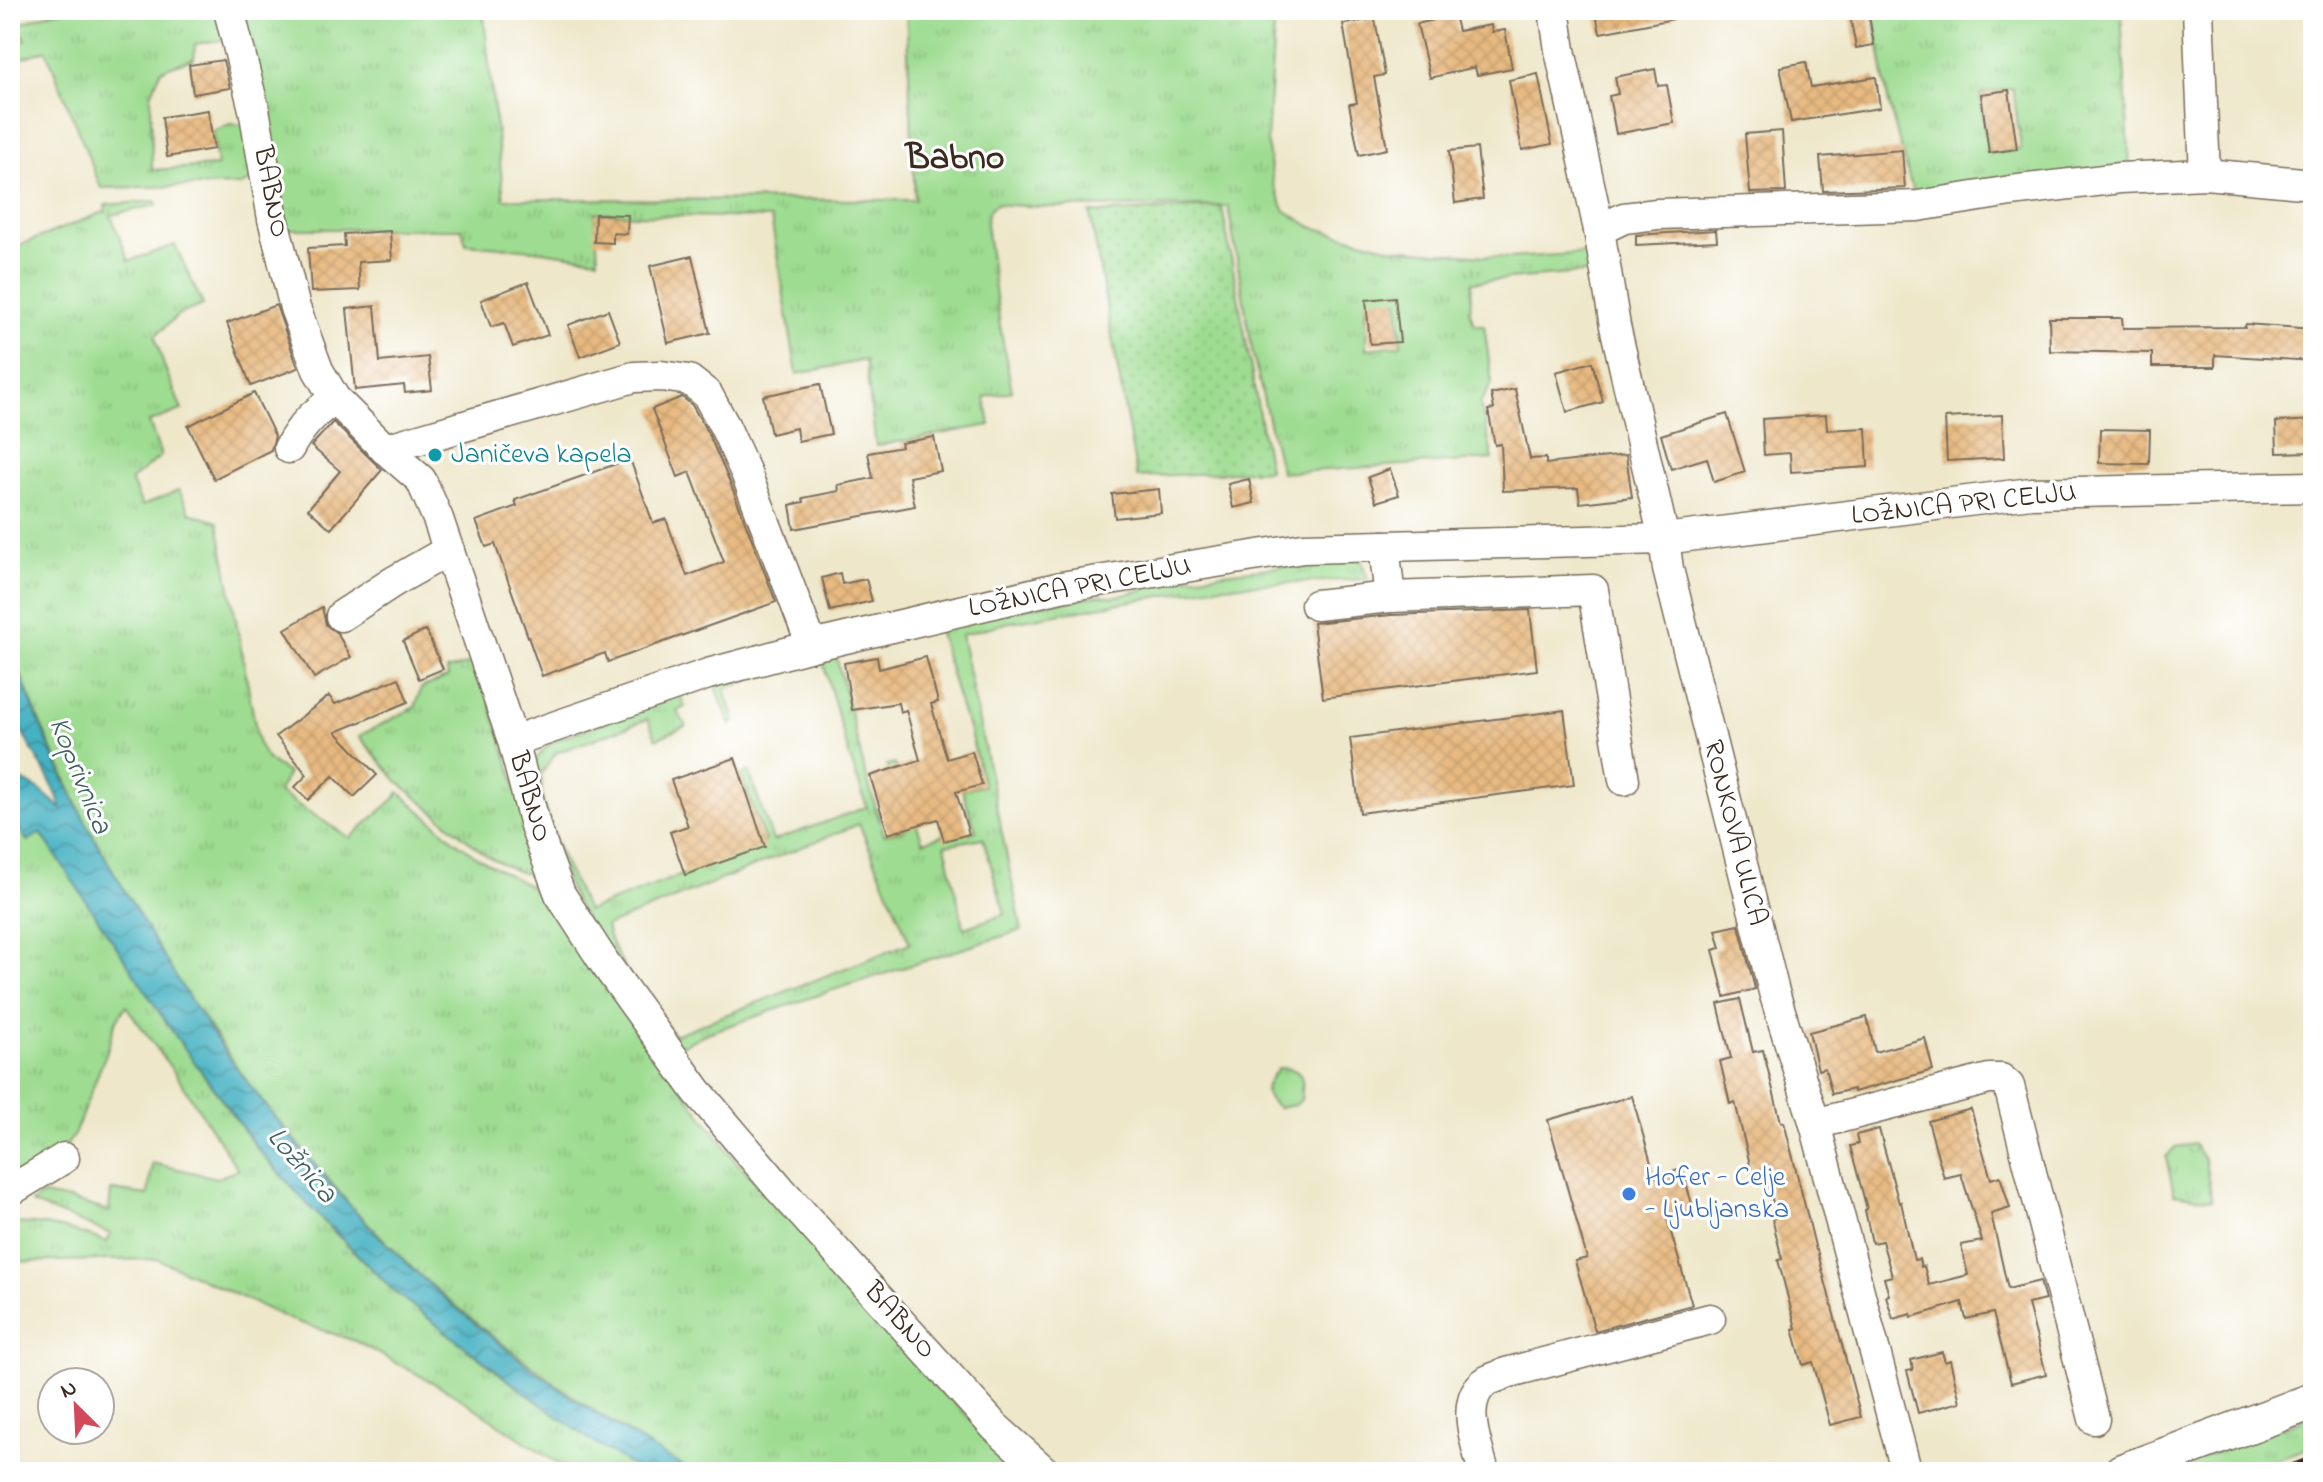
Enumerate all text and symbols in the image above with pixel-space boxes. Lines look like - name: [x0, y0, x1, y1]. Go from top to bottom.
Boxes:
- district label: Babno: [903, 133, 1005, 186]
- street label: BABNO: [241, 142, 299, 241]
- place label: Janičeva kapela: [451, 435, 632, 476]
- marker: Janičeva kapela: [426, 446, 444, 464]
- street label: LOŽNICA PRI CELJU: [1849, 473, 2079, 537]
- street label: LOŽNICA PRI CELJU: [965, 546, 1195, 630]
- water label: Koprivnica: [36, 711, 123, 842]
- street label: RONKOVA ULICA: [1691, 736, 1777, 930]
- street label: BABNO: [496, 746, 561, 847]
- water label: Ložnica: [255, 1118, 347, 1215]
- place label: Hofer - Celje - Ljubljanska: [1645, 1158, 1789, 1231]
- marker: Hofer - Celje - Ljubljanska: [1620, 1185, 1638, 1203]
- street label: BABNO: [852, 1272, 945, 1369]
- north arrow: [36, 1366, 116, 1446]
- text: N: [56, 1373, 82, 1408]

